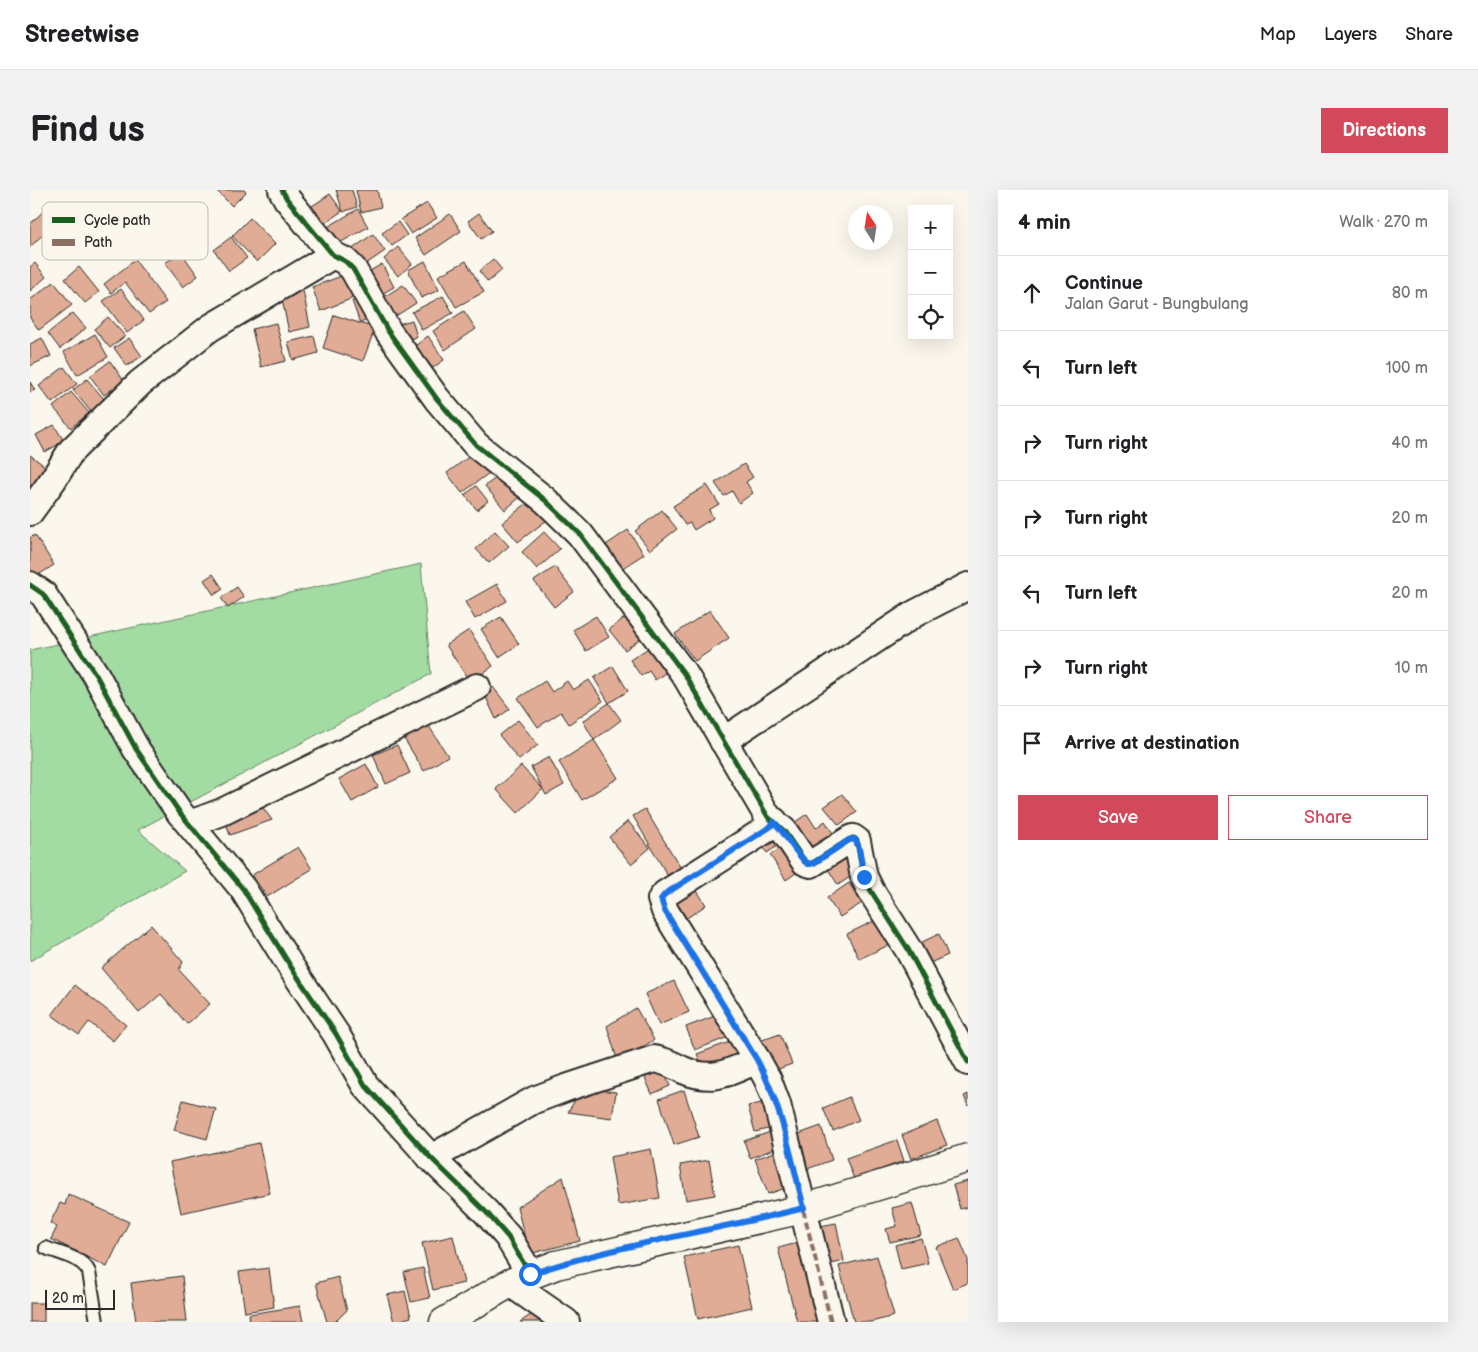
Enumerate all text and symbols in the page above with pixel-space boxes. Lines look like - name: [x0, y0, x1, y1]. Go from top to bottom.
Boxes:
- text: Streetwise: [25, 20, 139, 49]
- text: Map: [1260, 24, 1296, 45]
- text: Layers: [1324, 24, 1377, 45]
- text: Share: [1405, 24, 1453, 45]
- button: Directions: [1321, 108, 1448, 153]
- text: Find us: [30, 109, 145, 152]
- legend: [42, 202, 208, 260]
- north arrow: [848, 205, 893, 250]
- map controls: [908, 205, 953, 340]
- button: +: [908, 205, 953, 250]
- text: 4 min: [1018, 210, 1071, 235]
- text: Cycle path: [84, 212, 151, 229]
- text: Walk · 270 m: [1339, 213, 1428, 232]
- text: Path: [84, 234, 112, 251]
- button: −: [908, 250, 953, 295]
- text: Continue: [1065, 272, 1143, 295]
- icon: ahead: [1018, 279, 1046, 307]
- text: 80 m: [1392, 284, 1428, 303]
- button: locate: [908, 295, 953, 340]
- text: Jalan Garut - Bungbulang: [1065, 295, 1248, 314]
- icon: left: [1018, 354, 1046, 382]
- text: Turn left: [1065, 357, 1137, 380]
- text: 100 m: [1385, 359, 1428, 378]
- icon: right: [1018, 429, 1046, 457]
- text: Turn right: [1065, 432, 1148, 455]
- text: 40 m: [1391, 434, 1428, 453]
- icon: right: [1018, 504, 1046, 532]
- text: Turn right: [1065, 507, 1148, 530]
- text: 20 m: [1392, 509, 1428, 528]
- icon: left: [1018, 579, 1046, 607]
- text: Turn left: [1065, 582, 1137, 605]
- text: 20 m: [1392, 584, 1428, 603]
- icon: right: [1018, 654, 1046, 682]
- text: Turn right: [1065, 657, 1148, 680]
- text: 10 m: [1395, 659, 1428, 678]
- icon: arrive: [1018, 729, 1046, 757]
- text: Arrive at destination: [1065, 732, 1240, 755]
- button: Save: [1018, 795, 1218, 840]
- button: Share: [1228, 795, 1428, 840]
- route end: [853, 866, 876, 889]
- route start: [519, 1263, 542, 1286]
- scale bar: [45, 1287, 115, 1310]
- text: 20 m: [52, 1290, 84, 1307]

